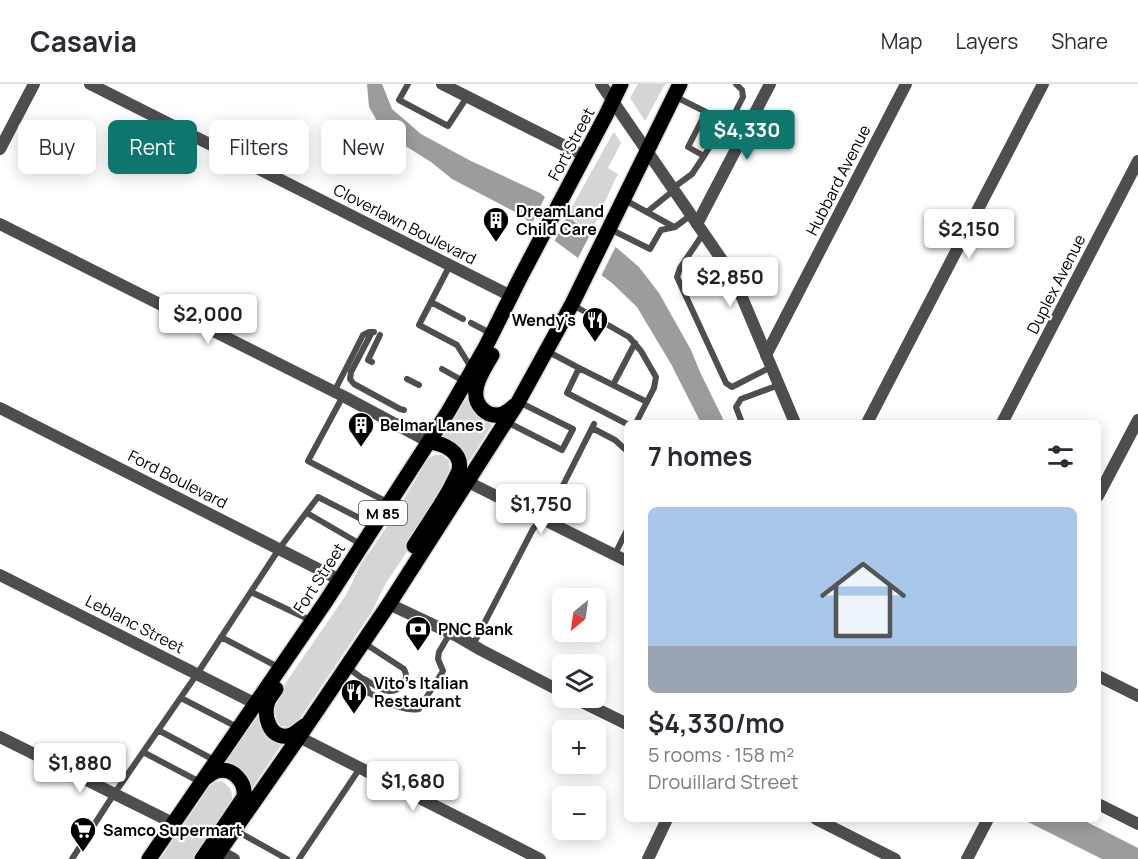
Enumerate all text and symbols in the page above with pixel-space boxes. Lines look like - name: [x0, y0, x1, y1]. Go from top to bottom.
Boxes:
- text: Casavia: [30, 22, 137, 60]
- text: Map: [881, 27, 922, 55]
- text: Layers: [955, 27, 1018, 55]
- text: Share: [1051, 27, 1108, 55]
- street label: Fort Street: [543, 104, 599, 184]
- pin: $4,330: [698, 110, 796, 161]
- text: $4,330: [714, 116, 780, 143]
- chip: Buy: [18, 120, 96, 174]
- chip: Rent: [108, 120, 197, 174]
- chip: Filters: [209, 120, 309, 174]
- chip: New: [321, 120, 406, 174]
- street label: Hubbard Avenue: [801, 121, 875, 239]
- street label: Cloverlawn Boulevard: [330, 178, 480, 270]
- place label: DreamLand Child Care: [516, 200, 604, 240]
- building icon: DreamLand Child Care: [481, 205, 511, 243]
- pin: $2,150: [920, 209, 1018, 260]
- text: $2,150: [938, 215, 1000, 242]
- street label: Duplex Avenue: [1021, 230, 1091, 338]
- pin: $2,850: [681, 257, 779, 308]
- text: $2,850: [696, 263, 764, 290]
- pin: $2,000: [159, 294, 257, 345]
- text: $2,000: [173, 300, 243, 327]
- restaurant icon: Wendy's: [580, 305, 610, 343]
- place label: Wendy's: [512, 309, 576, 331]
- building icon: Belmar Lanes: [346, 410, 376, 448]
- place label: Belmar Lanes: [380, 414, 484, 436]
- text: 7 homes: [648, 438, 752, 474]
- icon: filters: [1044, 440, 1077, 473]
- street label: Ford Boulevard: [125, 445, 231, 513]
- pin: $1,750: [492, 484, 590, 535]
- text: $1,750: [510, 490, 572, 517]
- road number: M 85: [359, 501, 407, 525]
- street label: Fort Street: [288, 539, 350, 617]
- icon: home: [809, 546, 917, 654]
- north arrow: [552, 588, 606, 642]
- map controls: [552, 588, 606, 840]
- street label: Leblanc Street: [82, 590, 188, 658]
- bank icon: PNC Bank: [403, 614, 433, 652]
- place label: PNC Bank: [438, 618, 513, 640]
- button: layers: [552, 654, 606, 708]
- place label: Vito's Italian Restaurant: [374, 672, 468, 712]
- restaurant icon: Vito's Italian Restaurant: [339, 677, 369, 715]
- text: $4,330/mo: [648, 705, 785, 741]
- button: +: [552, 720, 606, 774]
- text: 5 rooms · 158 m²: [648, 741, 794, 768]
- pin: $1,880: [31, 743, 129, 794]
- text: $1,880: [48, 749, 112, 776]
- pin: $1,680: [364, 761, 462, 812]
- text: $1,680: [381, 767, 445, 794]
- text: Drouillard Street: [648, 768, 799, 795]
- button: −: [552, 786, 606, 840]
- supermarket icon: Samco Supermart: [68, 815, 98, 853]
- place label: Samco Supermart: [103, 819, 242, 841]

